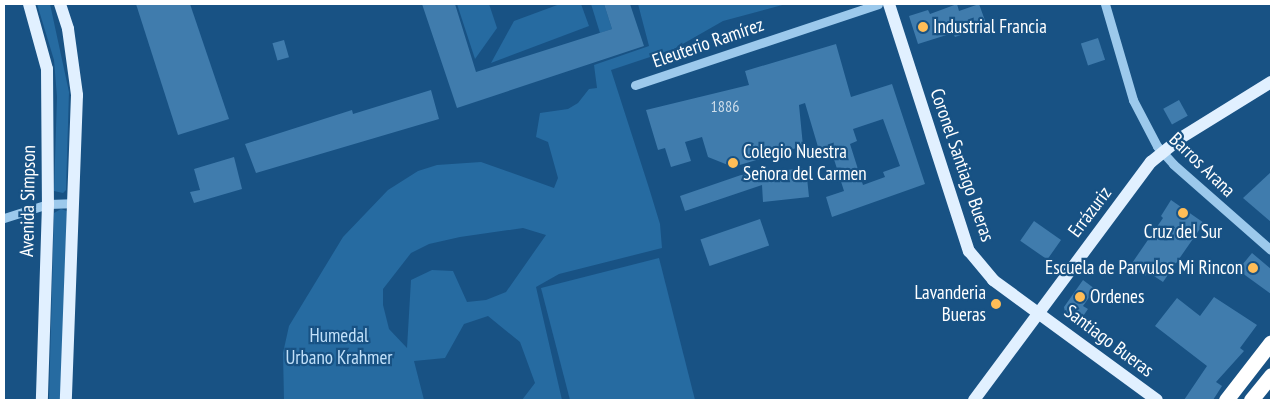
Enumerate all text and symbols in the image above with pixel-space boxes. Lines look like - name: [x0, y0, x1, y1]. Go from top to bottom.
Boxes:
- street label: Eleuterio Ramírez: [649, 13, 767, 73]
- place label: Industrial Francia: [933, 16, 1047, 38]
- marker: Industrial Francia: [917, 21, 929, 33]
- street label: Coronel Santiago Bueras: [925, 86, 999, 244]
- house number: 1886: [711, 96, 739, 116]
- street label: Barros Arana: [1164, 128, 1240, 202]
- place label: Colegio Nuestra Señora del Carmen: [743, 141, 867, 185]
- street label: Avenida Simpson: [16, 145, 40, 257]
- marker: Colegio Nuestra Señora del Carmen: [727, 157, 739, 169]
- street label: Errázuriz: [1064, 182, 1116, 242]
- marker: Cruz del Sur: [1177, 207, 1189, 219]
- place label: Cruz del Sur: [1144, 221, 1222, 243]
- place label: Escuela de Parvulos Mi Rincon: [1045, 257, 1243, 279]
- marker: Escuela de Parvulos Mi Rincon: [1247, 262, 1259, 274]
- place label: Lavanderia Bueras: [914, 282, 986, 326]
- place label: Ordenes: [1090, 286, 1144, 308]
- marker: Ordenes: [1074, 291, 1086, 303]
- marker: Lavanderia Bueras: [990, 298, 1002, 310]
- street label: Santiago Bueras: [1060, 300, 1158, 382]
- park label: Humedal Urbano Krahmer: [285, 325, 393, 369]

